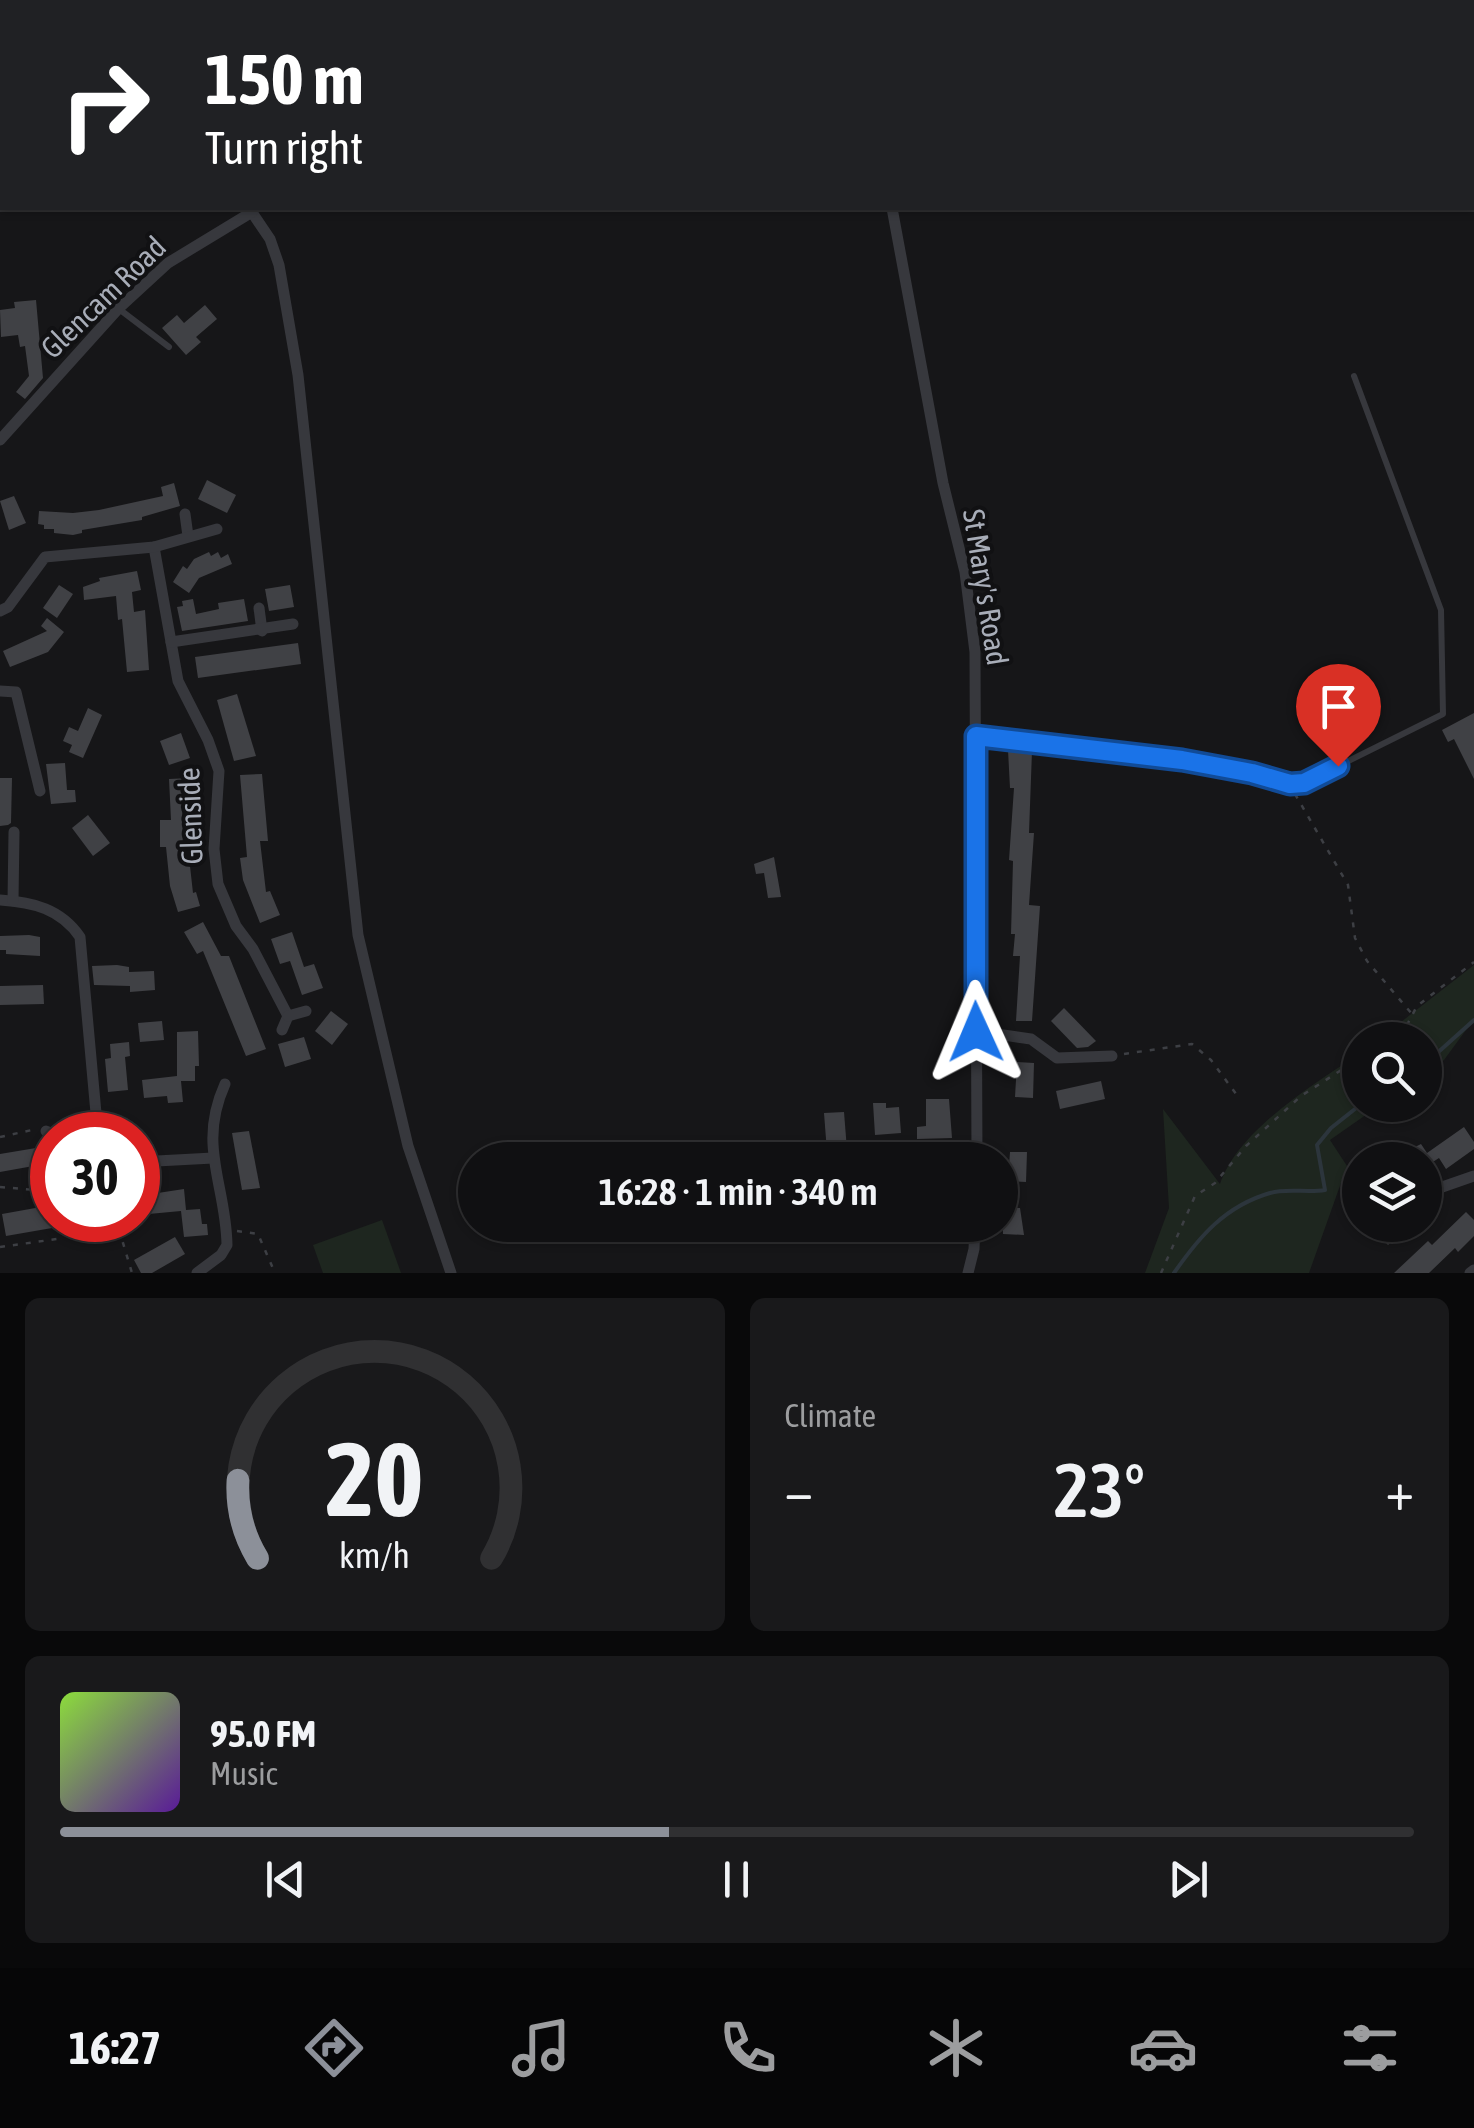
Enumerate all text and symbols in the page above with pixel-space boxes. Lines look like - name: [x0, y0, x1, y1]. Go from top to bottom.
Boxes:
- text: 150 m: [205, 39, 364, 119]
- icon: right: [40, 40, 170, 170]
- text: Turn right: [205, 122, 363, 174]
- street label: Glencam Road: [34, 229, 172, 365]
- street label: St Mary's Road: [957, 507, 1015, 667]
- pin: [1296, 664, 1381, 767]
- icon: arrive: [1311, 679, 1366, 734]
- street label: Glenside: [171, 767, 209, 865]
- position arrow: [924, 980, 1028, 1084]
- map controls: [1342, 1022, 1442, 1242]
- button: search: [1342, 1022, 1442, 1122]
- speed limit sign: 30: [30, 1112, 160, 1242]
- button: layers: [1342, 1142, 1442, 1242]
- text: 16:28 · 1 min · 340 m: [598, 1170, 878, 1213]
- text: Climate: [785, 1397, 876, 1434]
- text: 20: [326, 1419, 424, 1538]
- text: 23°: [1054, 1447, 1145, 1533]
- text: −: [785, 1459, 813, 1522]
- text: +: [1385, 1459, 1414, 1522]
- text: km/h: [339, 1535, 410, 1576]
- text: 95.0 FM: [210, 1712, 316, 1755]
- text: Music: [210, 1755, 277, 1792]
- icon: previous: [258, 1852, 313, 1907]
- icon: pause: [709, 1852, 764, 1907]
- icon: next: [1161, 1852, 1216, 1907]
- icon: directions: [299, 2013, 369, 2083]
- icon: music: [506, 2013, 576, 2083]
- icon: phone: [713, 2013, 783, 2083]
- icon: climate: [921, 2013, 991, 2083]
- icon: car: [1128, 2013, 1198, 2083]
- icon: filters: [1335, 2013, 1405, 2083]
- text: 16:27: [69, 2022, 161, 2074]

